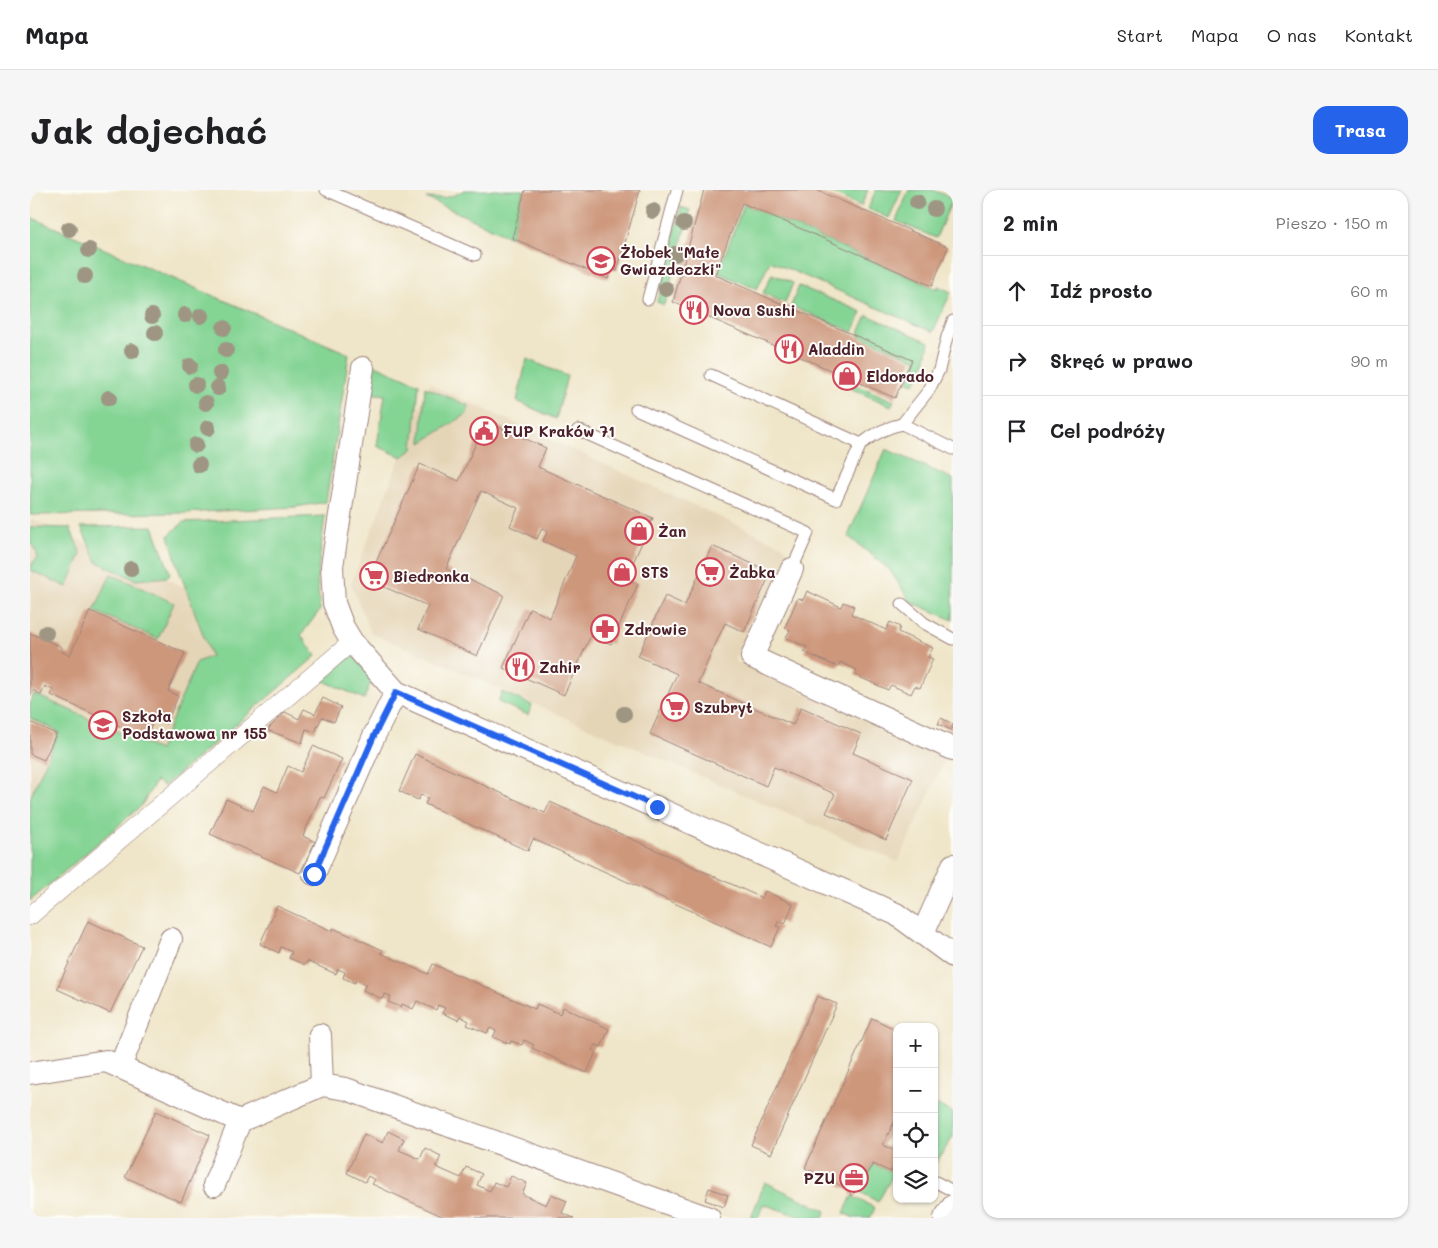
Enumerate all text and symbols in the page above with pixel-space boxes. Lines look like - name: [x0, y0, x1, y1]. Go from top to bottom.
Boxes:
- text: Mapa: [25, 19, 89, 50]
- text: Start: [1117, 23, 1163, 47]
- text: Mapa: [1191, 23, 1239, 47]
- text: O nas: [1267, 23, 1317, 47]
- text: Kontakt: [1345, 23, 1413, 47]
- button: Trasa: [1313, 106, 1408, 154]
- text: Jak dojechać: [30, 107, 267, 153]
- text: 2 min: [1003, 209, 1058, 236]
- text: Pieszo · 150 m: [1276, 212, 1388, 233]
- place label: Żłobek "Małe Gwiazdeczki": [620, 242, 721, 279]
- school or university icon: Żłobek "Małe Gwiazdeczki": [586, 246, 616, 276]
- icon: ahead: [1003, 277, 1031, 305]
- text: Idź prosto: [1050, 278, 1152, 303]
- text: 60 m: [1351, 280, 1388, 301]
- restaurant icon: Nova Sushi: [679, 295, 709, 325]
- place label: Nova Sushi: [713, 300, 796, 320]
- restaurant icon: Aladdin: [774, 334, 804, 364]
- place label: Aladdin: [808, 339, 864, 359]
- icon: right: [1003, 347, 1031, 375]
- text: Skręć w prawo: [1050, 348, 1193, 373]
- text: 90 m: [1351, 350, 1388, 371]
- shop icon: Eldorado: [832, 361, 862, 391]
- place label: Eldorado: [866, 366, 934, 386]
- public building icon: FUP Kraków 71: [469, 416, 499, 446]
- icon: arrive: [1003, 417, 1031, 445]
- text: Cel podróży: [1050, 418, 1165, 443]
- place label: FUP Kraków 71: [503, 421, 615, 441]
- shop icon: Żan: [624, 516, 654, 546]
- place label: Żan: [658, 521, 686, 541]
- shop icon: STS: [607, 557, 637, 587]
- supermarket icon: Żabka: [695, 557, 725, 587]
- supermarket icon: Biedronka: [359, 561, 389, 591]
- place label: STS: [641, 562, 669, 582]
- place label: Żabka: [729, 562, 776, 582]
- place label: Biedronka: [393, 566, 469, 586]
- pharmacy icon: Zdrowie: [590, 614, 620, 644]
- place label: Zdrowie: [624, 619, 687, 639]
- restaurant icon: Zahir: [505, 652, 535, 682]
- place label: Zahir: [539, 657, 581, 677]
- supermarket icon: Szubryt: [660, 692, 690, 722]
- place label: Szubryt: [694, 697, 753, 717]
- place label: Szkoła Podstawowa nr 155: [122, 706, 267, 743]
- school or university icon: Szkoła Podstawowa nr 155: [88, 710, 118, 740]
- route end: [646, 796, 669, 819]
- route start: [303, 863, 326, 886]
- map controls: [893, 1023, 938, 1203]
- button: +: [893, 1023, 938, 1068]
- button: −: [893, 1068, 938, 1113]
- button: locate: [893, 1113, 938, 1158]
- button: layers: [893, 1158, 938, 1203]
- office icon: PZU: [839, 1163, 869, 1193]
- place label: PZU: [804, 1168, 835, 1188]

